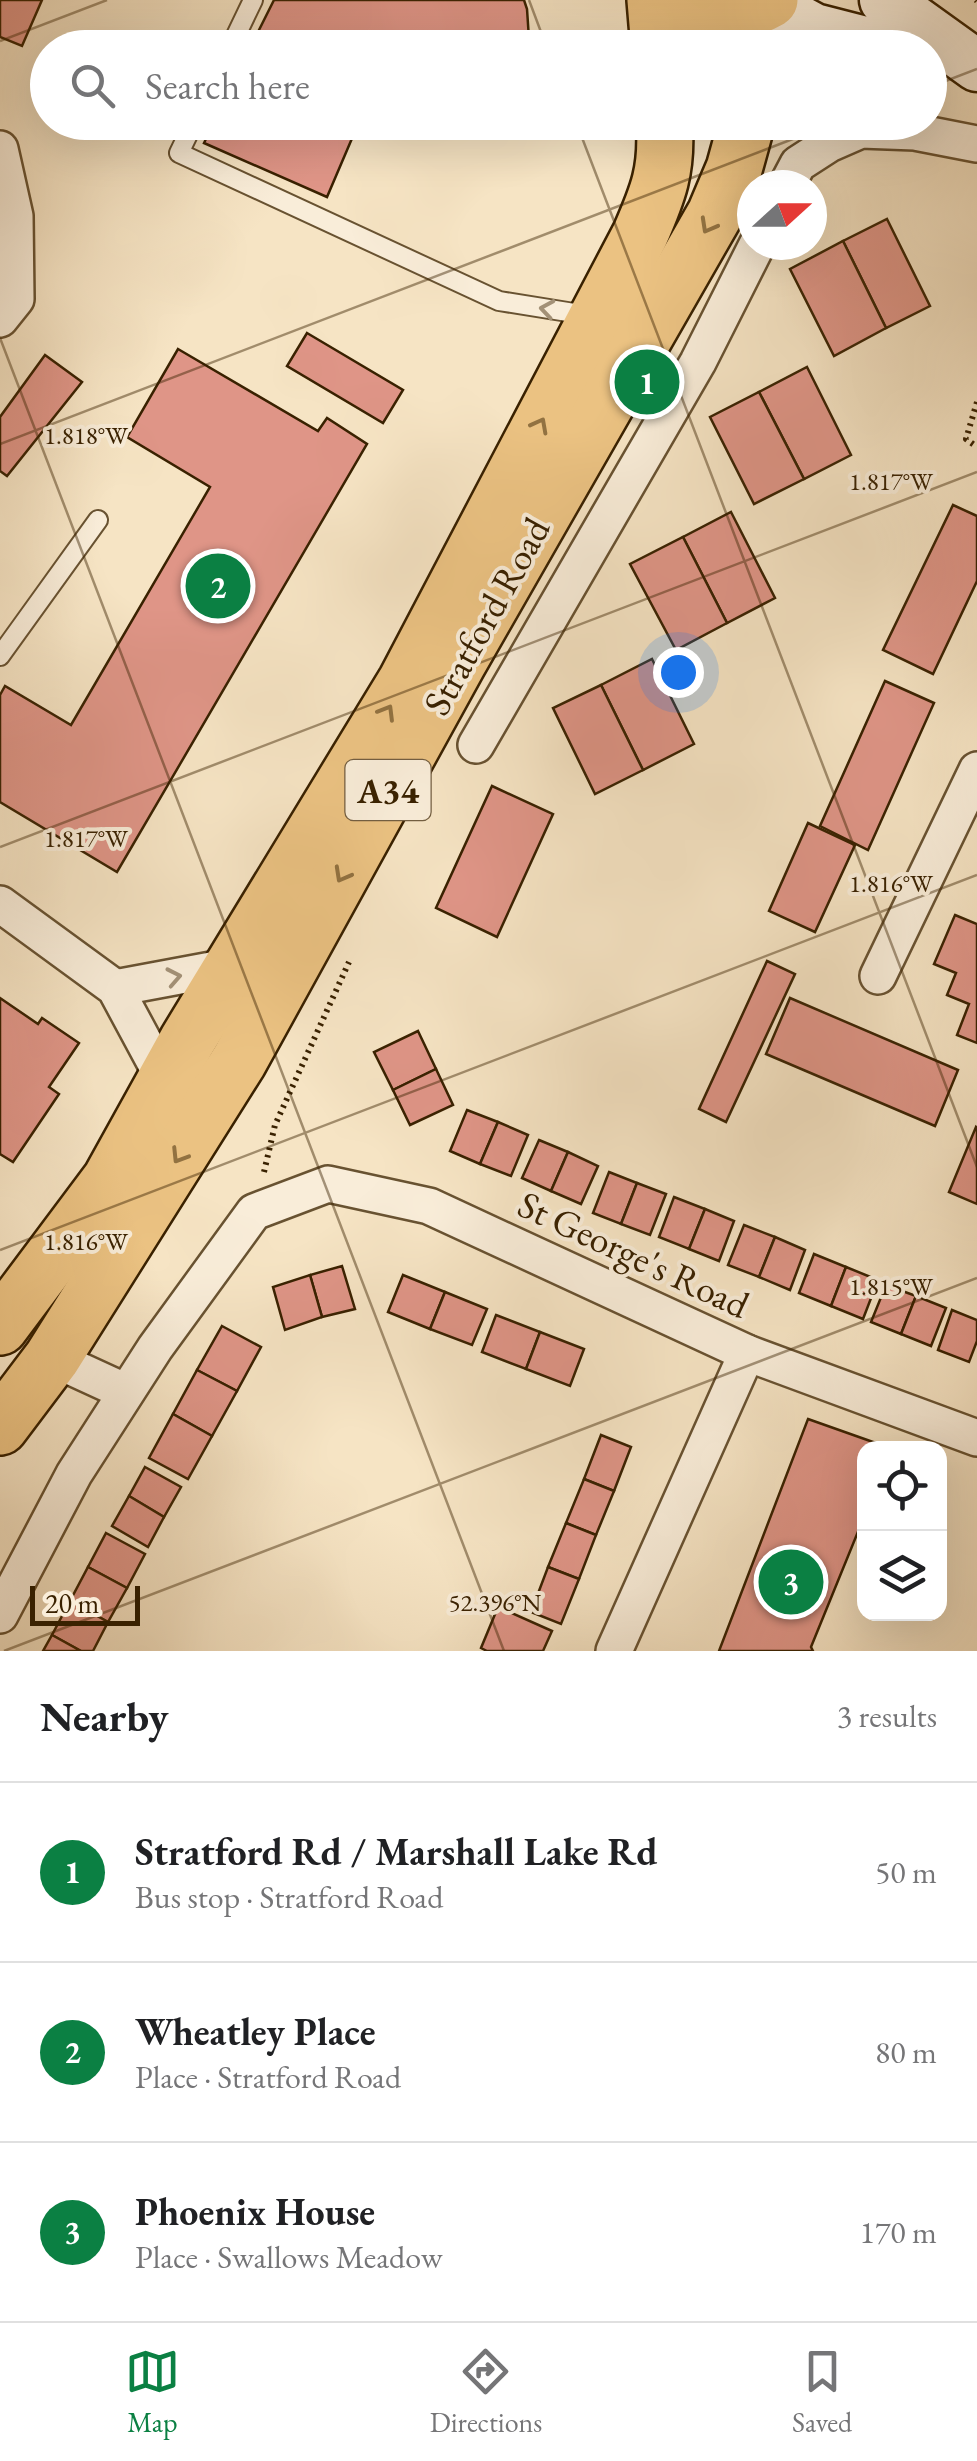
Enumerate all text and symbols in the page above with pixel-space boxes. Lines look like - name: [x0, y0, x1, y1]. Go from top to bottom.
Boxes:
- search box: [30, 30, 947, 140]
- icon: search: [65, 58, 120, 113]
- text: Search here: [145, 61, 310, 110]
- north arrow: [737, 170, 827, 260]
- one-way arrow: [700, 215, 720, 233]
- one-way arrow: [539, 299, 556, 320]
- pin: 1: [614, 344, 680, 420]
- one-way arrow: [528, 418, 547, 436]
- text: 1.818°W: [44, 419, 129, 451]
- text: 1.817°W: [849, 465, 934, 497]
- street label: Stratford Road: [412, 508, 561, 723]
- pin: 2: [186, 548, 250, 624]
- your location: [653, 647, 704, 698]
- one-way arrow: [375, 705, 394, 723]
- road number: A34: [346, 760, 430, 820]
- text: 1.817°W: [44, 822, 129, 854]
- one-way arrow: [334, 864, 354, 882]
- text: 1.816°W: [849, 867, 934, 899]
- one-way arrow: [165, 967, 182, 988]
- one-way arrow: [173, 1145, 192, 1163]
- street label: St George's Road: [511, 1179, 758, 1329]
- text: 1.816°W: [44, 1225, 129, 1257]
- text: 1.815°W: [849, 1270, 934, 1302]
- map controls: [857, 1441, 947, 1621]
- button: locate: [857, 1441, 947, 1531]
- button: layers: [857, 1531, 947, 1621]
- pin: 3: [758, 1544, 824, 1620]
- scale bar: [30, 1581, 140, 1626]
- text: 20 m: [45, 1585, 99, 1621]
- text: 52.396°N: [449, 1586, 542, 1618]
- text: Nearby: [40, 1689, 169, 1744]
- text: 3 results: [837, 1695, 937, 1737]
- text: Stratford Rd / Marshall Lake Rd: [135, 1827, 657, 1876]
- text: 1: [64, 1851, 81, 1893]
- text: 50 m: [875, 1851, 937, 1893]
- text: Bus stop · Stratford Road: [135, 1876, 443, 1918]
- text: Wheatley Place: [135, 2007, 376, 2056]
- text: 2: [64, 2031, 81, 2073]
- text: 80 m: [875, 2031, 937, 2073]
- text: Place · Stratford Road: [135, 2056, 401, 2098]
- text: Phoenix House: [135, 2187, 375, 2236]
- text: 3: [64, 2211, 81, 2253]
- text: 170 m: [860, 2211, 937, 2253]
- text: Place · Swallows Meadow: [135, 2236, 443, 2278]
- tab: Map: [125, 2344, 180, 2440]
- tab: Directions: [430, 2344, 542, 2440]
- tab: Saved: [792, 2344, 852, 2440]

